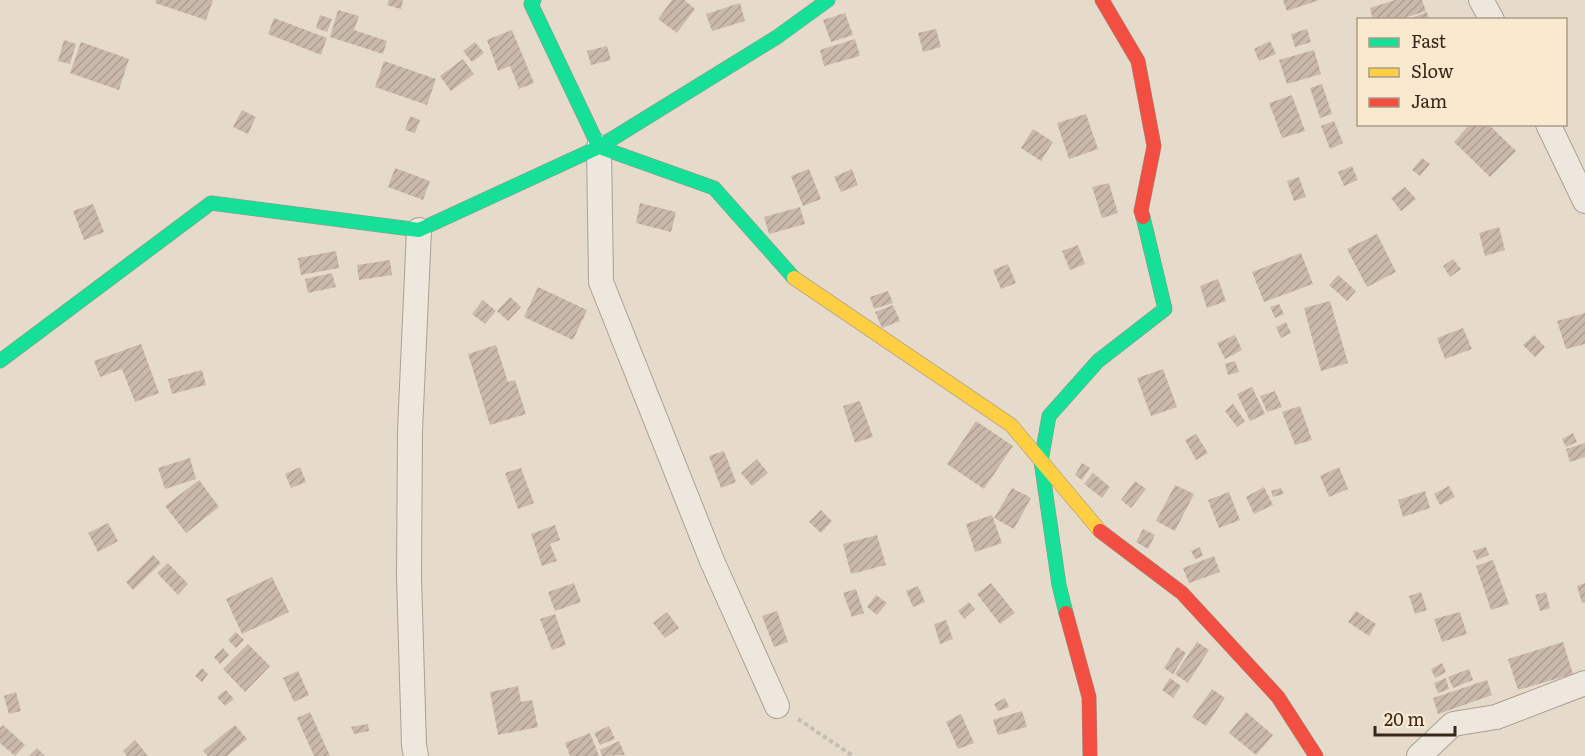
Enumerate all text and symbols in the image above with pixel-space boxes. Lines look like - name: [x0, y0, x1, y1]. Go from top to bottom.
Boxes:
- legend: [1357, 18, 1567, 126]
- text: Fast: [1411, 27, 1447, 54]
- text: Slow: [1411, 57, 1454, 84]
- text: Jam: [1411, 87, 1447, 114]
- scale bar: [1375, 699, 1454, 737]
- text: 20 m: [1384, 705, 1425, 732]

